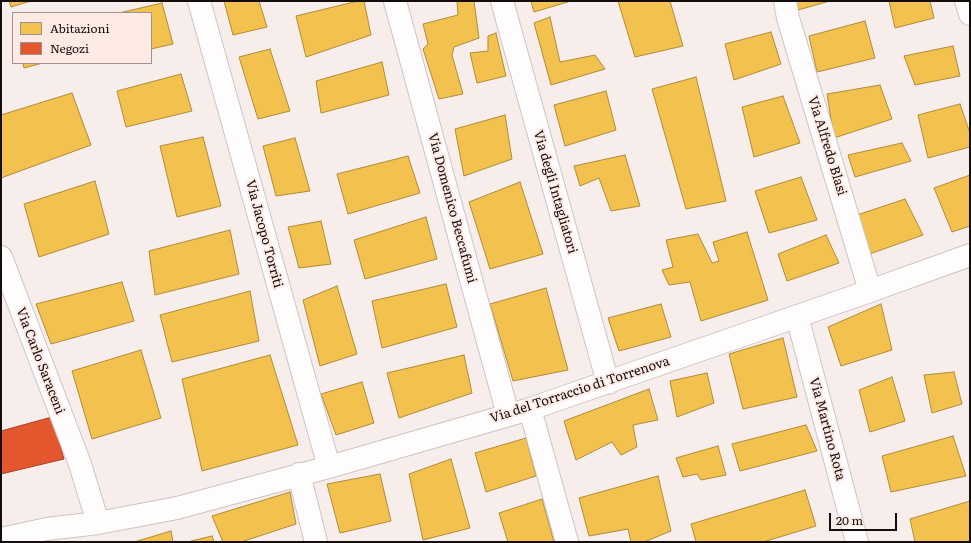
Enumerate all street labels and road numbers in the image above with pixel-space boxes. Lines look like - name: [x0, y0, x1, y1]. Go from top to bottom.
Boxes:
- street label: Via Alfredo Blasi: [804, 94, 850, 198]
- street label: Via degli Intagliatori: [530, 129, 580, 255]
- street label: Via Domenico Beccafumi: [424, 131, 480, 285]
- street label: Via Jacopo Torriti: [242, 178, 286, 290]
- street label: Via Carlo Saraceni: [12, 305, 68, 417]
- street label: Via del Torraccio di Torrenova: [488, 354, 672, 426]
- street label: Via Martino Rota: [806, 376, 848, 482]

